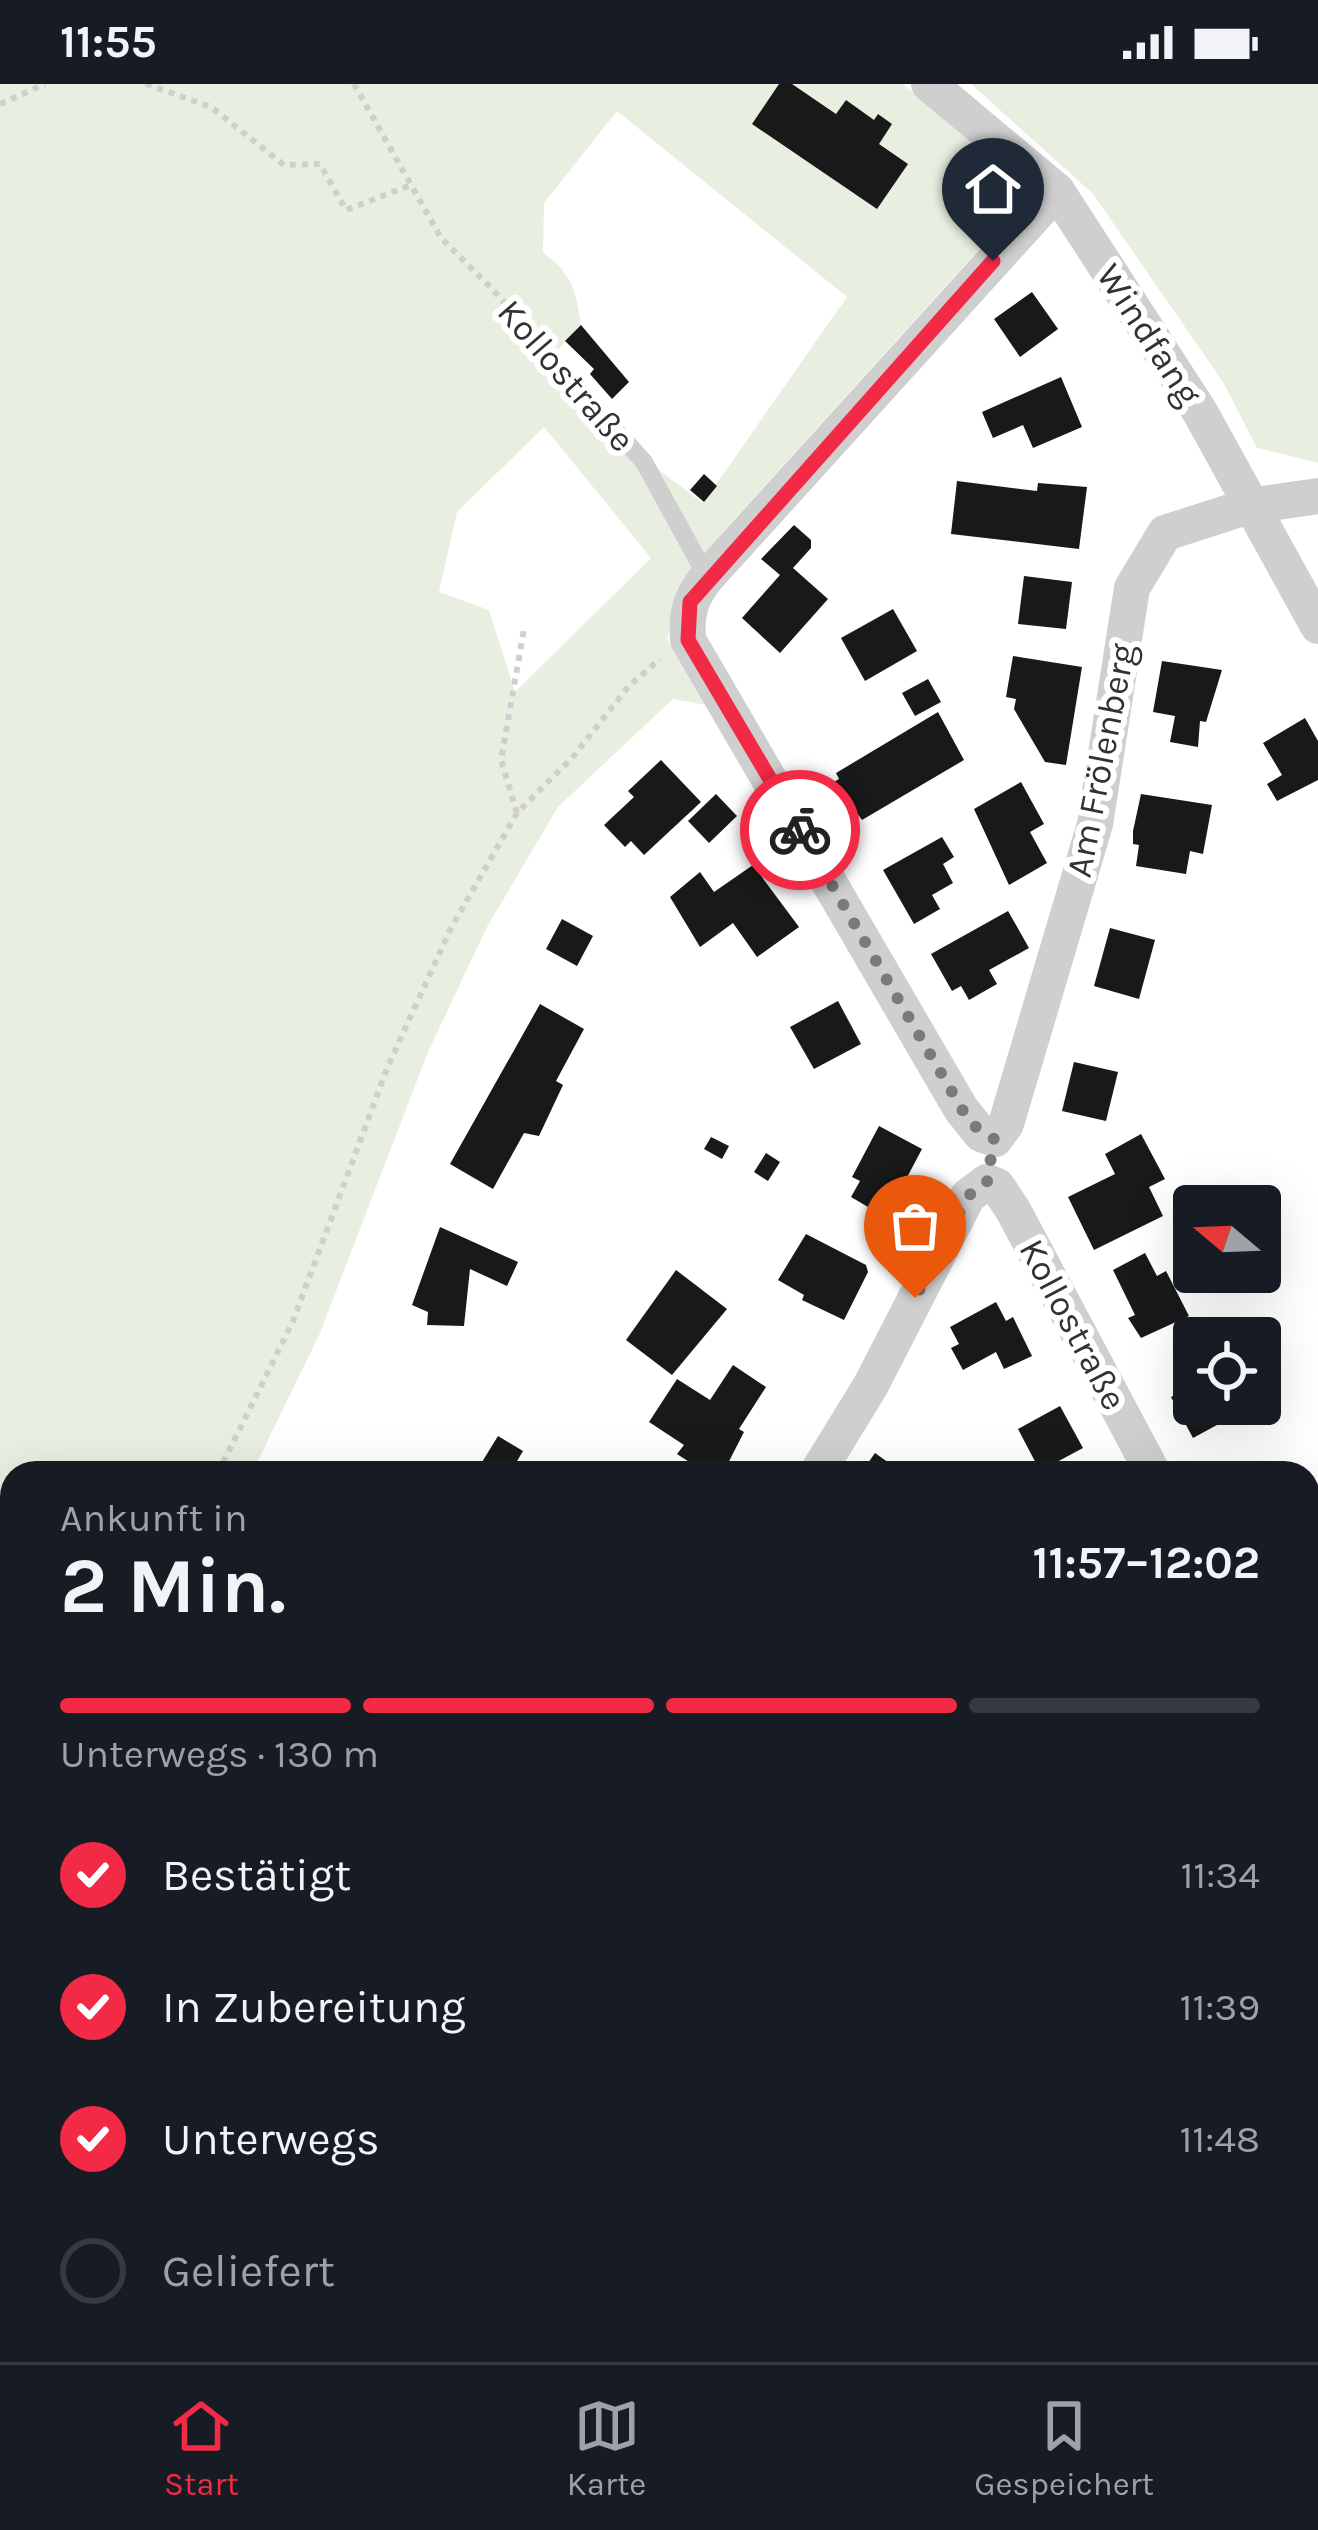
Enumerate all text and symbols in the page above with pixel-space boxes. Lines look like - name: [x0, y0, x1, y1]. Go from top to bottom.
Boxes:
- text: 11:55: [60, 16, 157, 68]
- pin: [942, 138, 1044, 261]
- icon: home: [960, 156, 1026, 222]
- street label: Windfang: [1088, 256, 1210, 413]
- street label: Kollostraße: [489, 291, 644, 460]
- street label: Am Frölenberg: [1058, 640, 1144, 881]
- courier: [740, 770, 860, 890]
- icon: bike: [767, 797, 833, 863]
- pin: [864, 1175, 966, 1298]
- north arrow: [1173, 1185, 1281, 1293]
- map controls: [1173, 1185, 1281, 1425]
- icon: bag: [882, 1193, 948, 1259]
- street label: Kollostraße: [1011, 1232, 1136, 1417]
- button: locate: [1173, 1317, 1281, 1425]
- text: Ankunft in: [60, 1495, 248, 1541]
- text: 11:57–12:02: [1033, 1537, 1260, 1589]
- text: 2 Min.: [60, 1540, 286, 1632]
- text: Unterwegs · 130 m: [60, 1731, 379, 1777]
- icon: check: [60, 1842, 126, 1908]
- text: Bestätigt: [162, 1849, 351, 1901]
- text: 11:34: [1180, 1852, 1260, 1898]
- icon: check: [60, 1974, 126, 2040]
- text: In Zubereitung: [162, 1981, 466, 2033]
- text: 11:39: [1180, 1984, 1260, 2030]
- icon: check: [60, 2106, 126, 2172]
- text: Unterwegs: [162, 2113, 380, 2165]
- text: 11:48: [1179, 2116, 1260, 2162]
- text: Geliefert: [162, 2245, 335, 2297]
- tab: Start: [164, 2393, 239, 2503]
- tab: Karte: [567, 2393, 646, 2503]
- tab: Gespeichert: [974, 2393, 1154, 2503]

